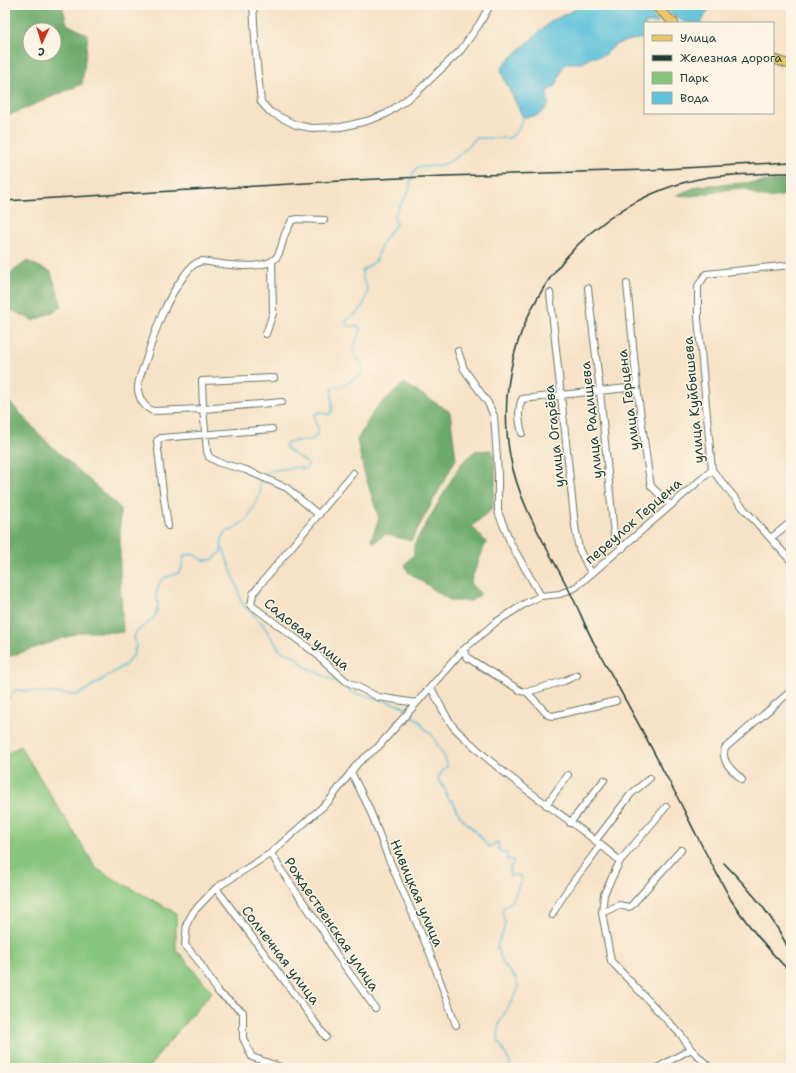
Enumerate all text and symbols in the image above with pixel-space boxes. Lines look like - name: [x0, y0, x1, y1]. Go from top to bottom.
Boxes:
- north arrow: [22, 22, 62, 62]
- legend: [644, 22, 774, 114]
- text: Улица: [680, 30, 717, 46]
- text: С: [37, 44, 45, 59]
- text: Железная дорога: [680, 50, 783, 66]
- text: Парк: [680, 70, 709, 86]
- text: Вода: [680, 90, 709, 106]
- street label: улица Куйбышева: [678, 336, 708, 464]
- street label: улица Герцена: [613, 348, 643, 452]
- street label: улица Радищева: [576, 360, 606, 479]
- street label: улица Огарёва: [540, 384, 568, 488]
- street label: переулок Герцена: [581, 474, 685, 568]
- street label: Садовая улица: [260, 594, 354, 674]
- street label: Нивицкая улица: [386, 837, 448, 950]
- street label: Рождественская улица: [280, 854, 384, 995]
- street label: Солнечная улица: [238, 902, 324, 1008]

